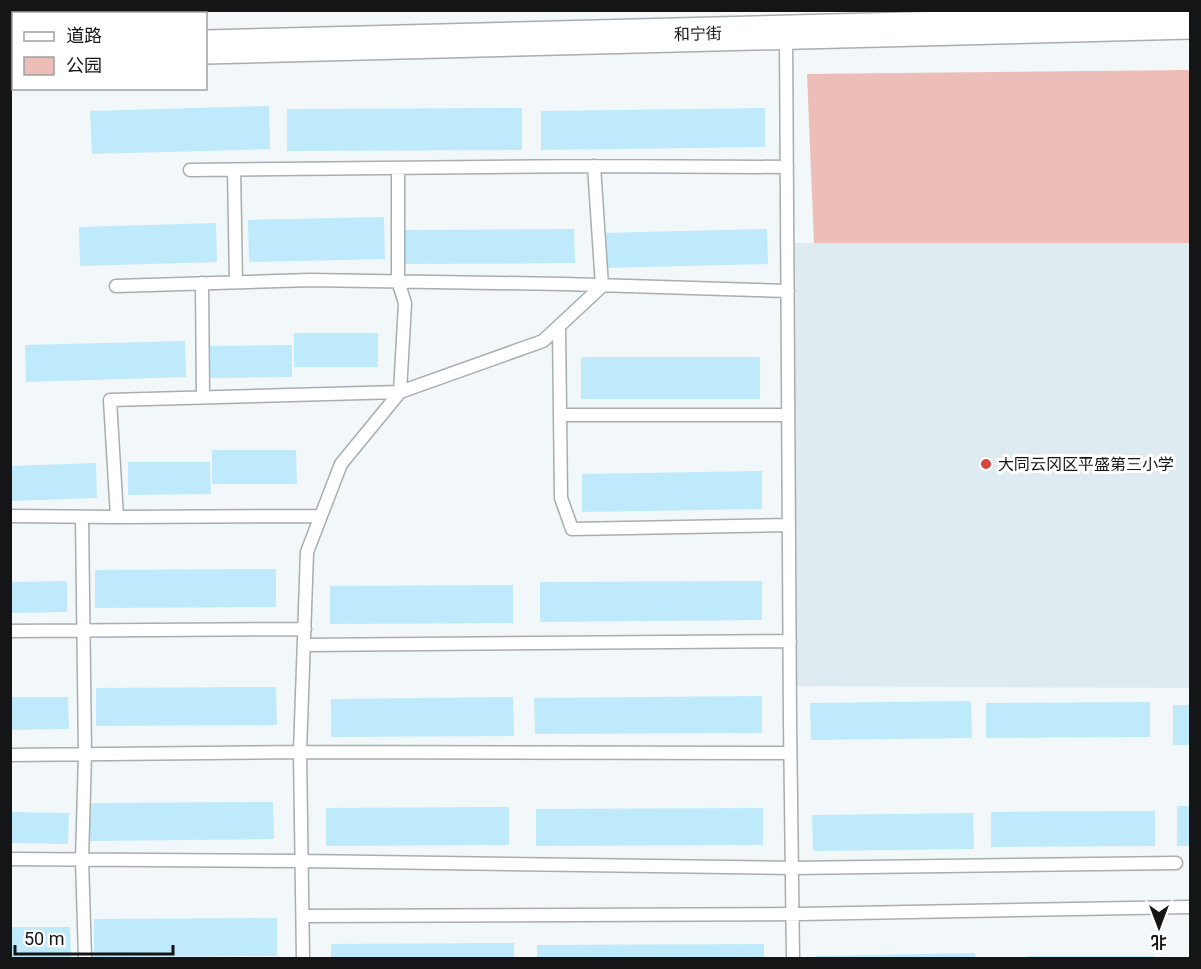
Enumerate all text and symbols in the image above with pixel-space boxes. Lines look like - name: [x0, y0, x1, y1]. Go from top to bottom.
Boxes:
- legend: [12, 12, 207, 90]
- street label: 和宁街: [674, 24, 722, 44]
- text: 道路: [66, 25, 102, 46]
- text: 公园: [66, 55, 102, 76]
- place label: 大同云冈区平盛第三小学: [998, 455, 1174, 474]
- marker: 大同云冈区平盛第三小学: [979, 457, 993, 471]
- north arrow: [1129, 897, 1189, 957]
- scale bar: [15, 918, 172, 956]
- text: 50 m: [24, 928, 64, 949]
- text: 北: [1151, 932, 1167, 951]

